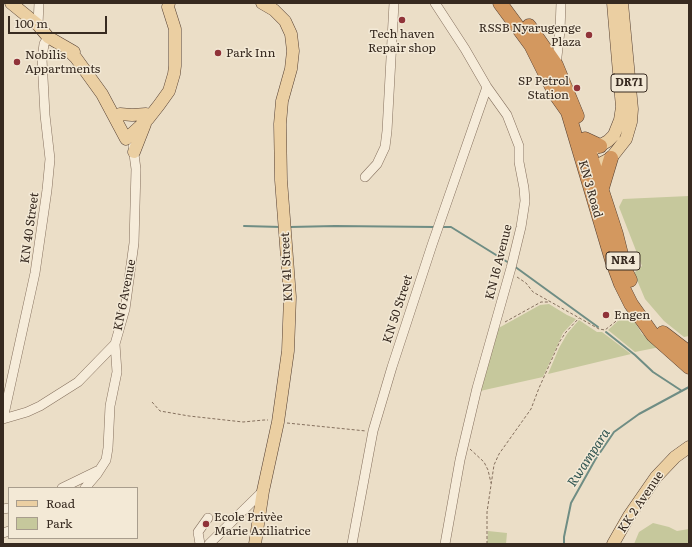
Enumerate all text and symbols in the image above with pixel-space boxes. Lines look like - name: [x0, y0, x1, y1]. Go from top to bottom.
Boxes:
- scale bar: [10, 8, 109, 34]
- text: 100 m: [15, 14, 48, 32]
- marker: Tech haven Repair shop: [397, 15, 407, 25]
- place label: RSSB Nyarugenge Plaza: [479, 21, 581, 49]
- place label: Tech haven Repair shop: [368, 27, 436, 55]
- marker: RSSB Nyarugenge Plaza: [584, 30, 594, 40]
- place label: Park Inn: [226, 46, 275, 60]
- place label: Nobilis Appartments: [25, 48, 100, 76]
- marker: Park Inn: [213, 48, 223, 58]
- marker: Nobilis Appartments: [12, 57, 22, 67]
- place label: SP Petrol Station: [518, 74, 569, 102]
- road number: DR71: [611, 74, 647, 92]
- marker: SP Petrol Station: [572, 83, 582, 93]
- street label: KN 3 Road: [575, 158, 605, 220]
- street label: KN 40 Street: [18, 191, 42, 265]
- street label: KN 16 Avenue: [483, 223, 515, 301]
- street label: KN 41 Street: [278, 232, 296, 302]
- road number: NR4: [606, 252, 640, 270]
- street label: KN 6 Avenue: [111, 258, 139, 332]
- street label: KN 50 Street: [380, 273, 416, 345]
- place label: Engen: [614, 308, 650, 322]
- marker: Engen: [601, 310, 611, 320]
- water label: Rwampara: [564, 426, 614, 490]
- street label: KK 2 Avenue: [615, 468, 667, 536]
- legend: [8, 487, 138, 539]
- text: Road: [46, 494, 75, 512]
- place label: Ecole Privèe Marie Axiliatrice: [214, 510, 311, 538]
- text: Park: [46, 514, 72, 532]
- marker: Ecole Privèe Marie Axiliatrice: [201, 519, 211, 529]

